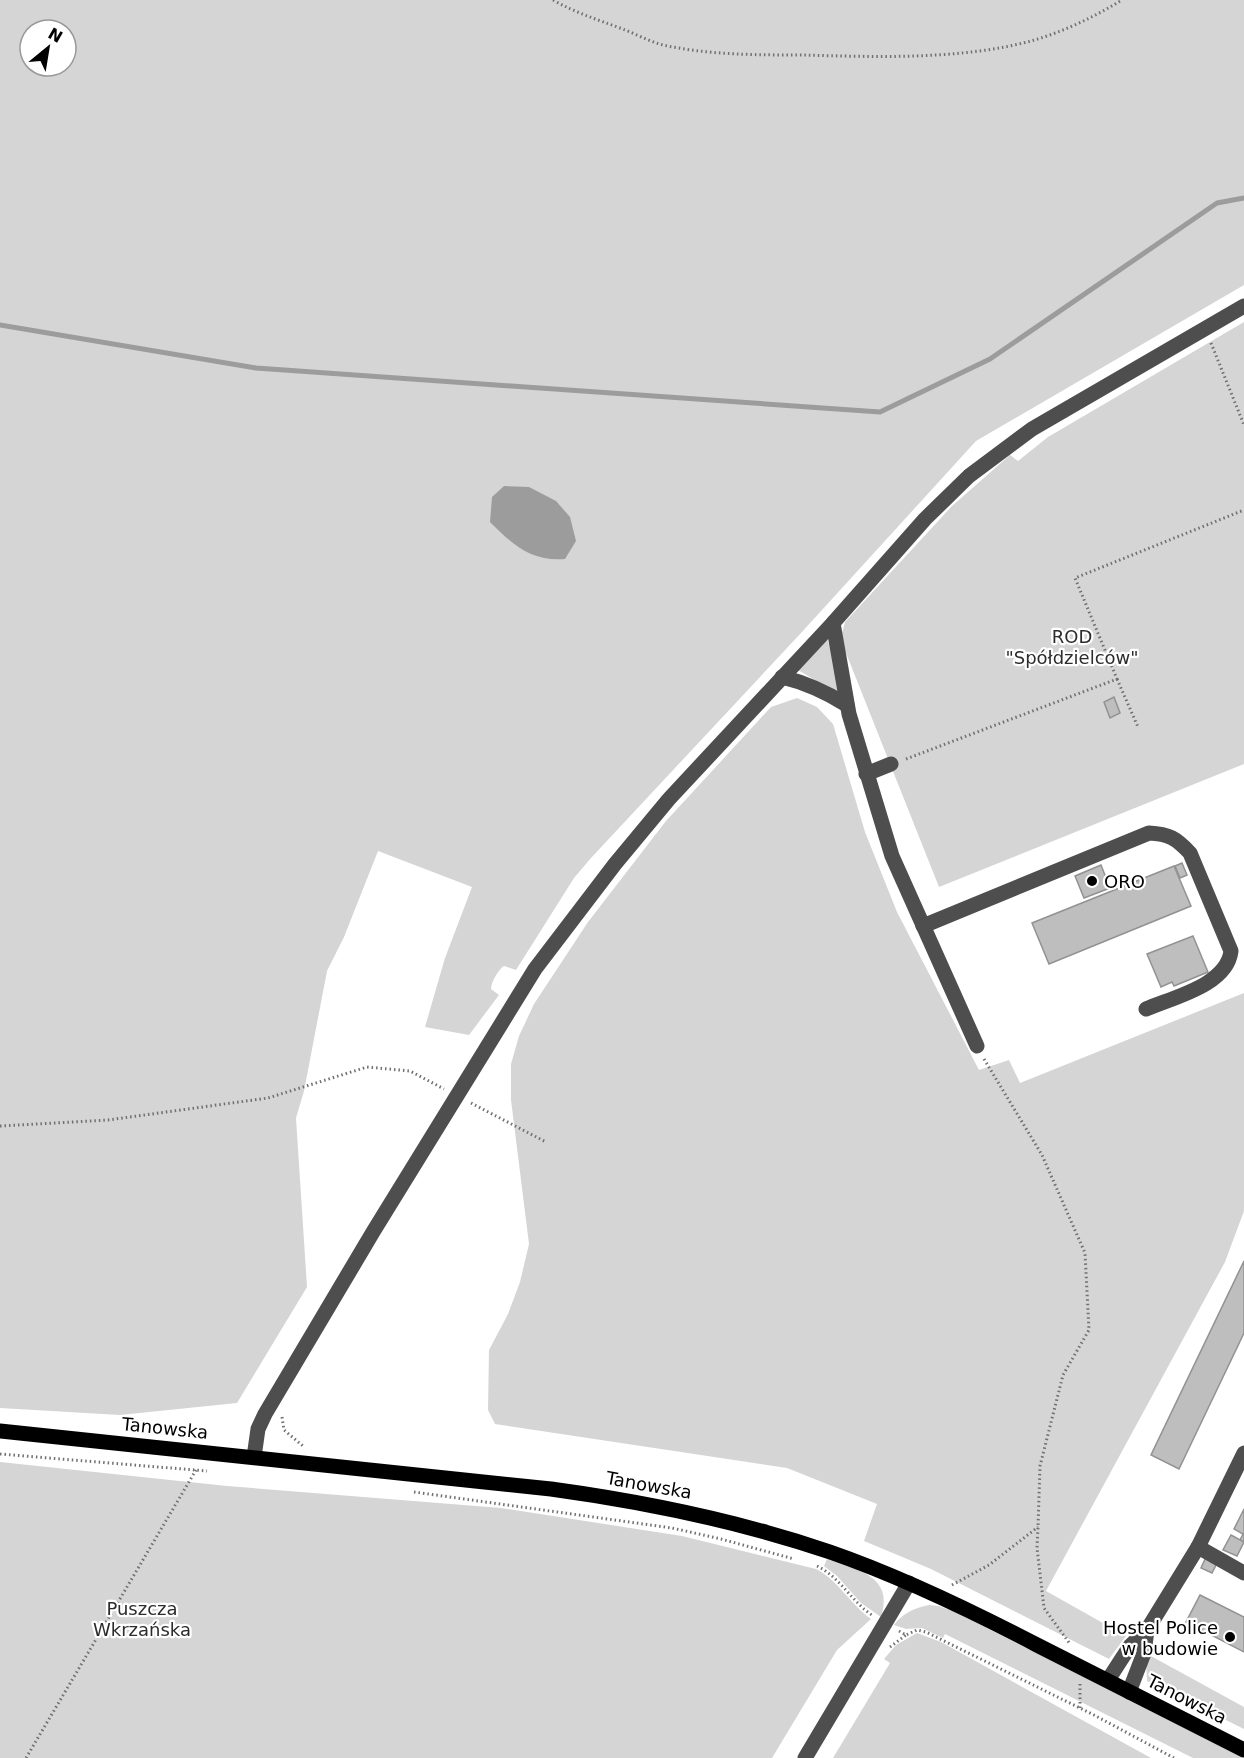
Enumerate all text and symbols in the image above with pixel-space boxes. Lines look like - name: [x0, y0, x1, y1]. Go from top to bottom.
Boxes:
- north arrow: [18, 18, 78, 78]
- text: N: [45, 24, 66, 47]
- park label: ROD "Spółdzielców": [1005, 626, 1139, 668]
- place label: ORO: [1104, 871, 1145, 892]
- marker: ORO: [1085, 874, 1099, 888]
- street label: Tanowska: [120, 1413, 209, 1443]
- street label: Tanowska: [603, 1467, 694, 1503]
- park label: Puszcza Wkrzańska: [93, 1598, 191, 1640]
- place label: Hostel Police w budowie: [1103, 1617, 1218, 1659]
- marker: Hostel Police w budowie: [1223, 1630, 1237, 1644]
- street label: Tanowska: [1143, 1670, 1230, 1728]

